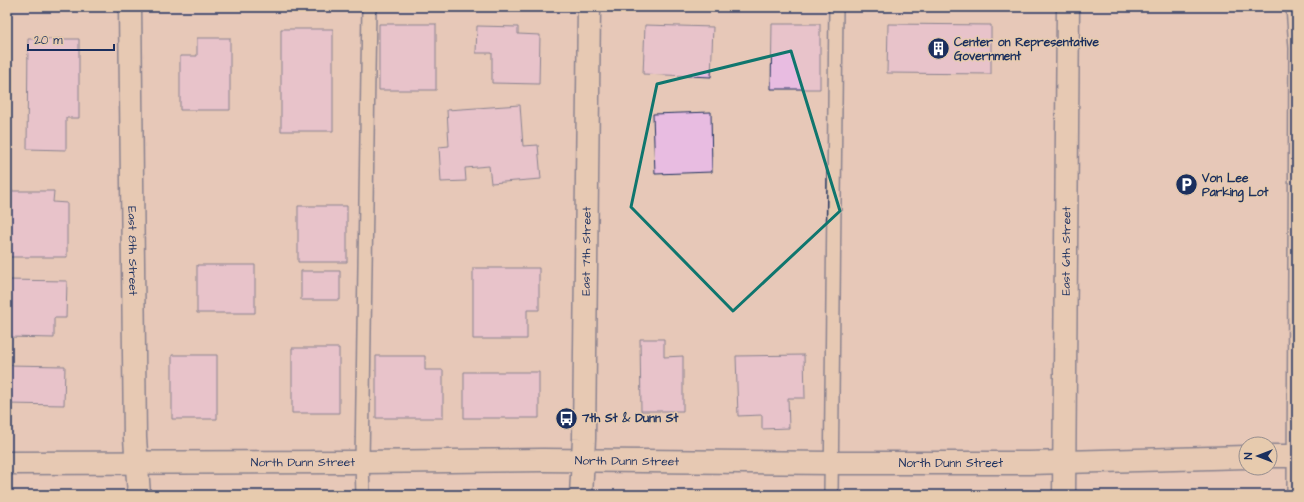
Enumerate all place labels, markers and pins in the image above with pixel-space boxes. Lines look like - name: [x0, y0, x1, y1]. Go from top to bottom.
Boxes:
- place label: Center on Representative Government: [954, 34, 1100, 65]
- building icon: Center on Representative Government: [926, 36, 952, 62]
- place label: Von Lee Parking Lot: [1201, 170, 1269, 203]
- parking icon: Von Lee Parking Lot: [1174, 172, 1200, 198]
- bus stop icon: 7th St & Dunn St: [553, 405, 579, 431]
- place label: 7th St & Dunn St: [581, 410, 679, 427]

